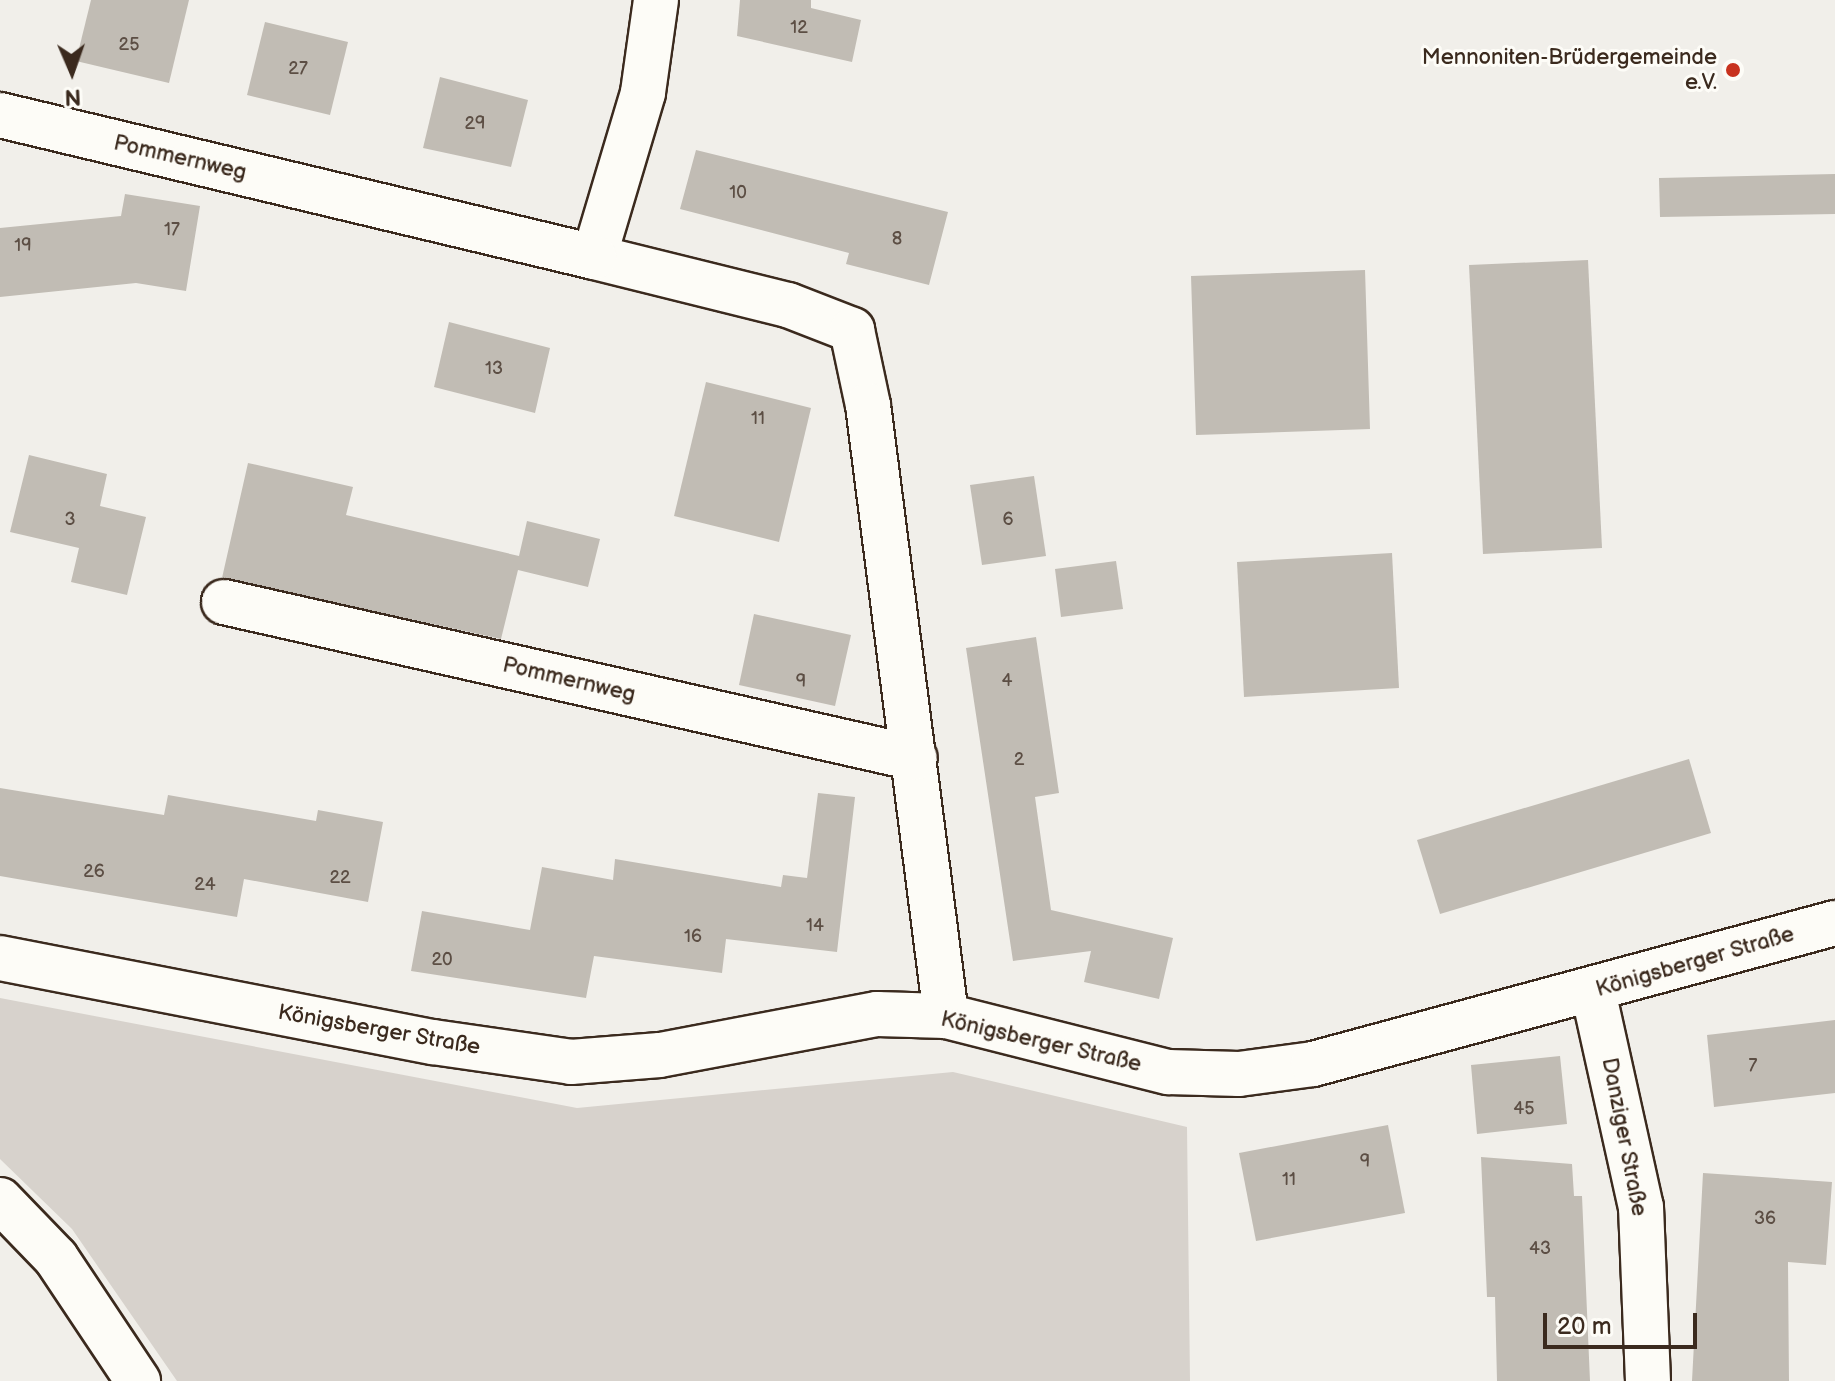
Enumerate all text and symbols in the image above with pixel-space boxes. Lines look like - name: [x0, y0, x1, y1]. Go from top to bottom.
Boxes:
- house number: 12: [790, 17, 808, 39]
- north arrow: [32, 32, 112, 112]
- house number: 25: [119, 34, 139, 56]
- place label: Mennoniten-Brüdergemeinde e.V.: [1422, 44, 1717, 96]
- house number: 27: [288, 58, 308, 80]
- marker: Mennoniten-Brüdergemeinde e.V.: [1724, 61, 1742, 79]
- text: N: [64, 83, 82, 110]
- house number: 29: [464, 113, 486, 135]
- street label: Pommernweg: [111, 130, 249, 186]
- house number: 10: [729, 182, 747, 204]
- house number: 17: [164, 219, 180, 241]
- house number: 8: [892, 228, 902, 250]
- house number: 19: [14, 235, 32, 257]
- house number: 13: [485, 358, 503, 380]
- house number: 11: [751, 408, 765, 430]
- house number: 3: [64, 509, 76, 531]
- house number: 6: [1003, 509, 1013, 531]
- street label: Pommernweg: [500, 652, 638, 708]
- house number: 4: [1002, 670, 1012, 692]
- house number: 9: [796, 671, 806, 693]
- house number: 2: [1014, 749, 1024, 771]
- house number: 26: [83, 861, 105, 883]
- house number: 22: [329, 867, 351, 889]
- house number: 24: [194, 874, 216, 896]
- house number: 14: [806, 915, 824, 937]
- street label: Königsberger Straße: [1593, 921, 1797, 1003]
- house number: 16: [684, 926, 702, 948]
- house number: 20: [431, 949, 453, 971]
- street label: Königsberger Straße: [276, 999, 482, 1061]
- street label: Königsberger Straße: [938, 1006, 1144, 1078]
- street label: Danziger Straße: [1596, 1055, 1652, 1219]
- house number: 7: [1749, 1055, 1757, 1077]
- house number: 45: [1513, 1098, 1535, 1120]
- house number: 9: [1360, 1151, 1370, 1173]
- house number: 11: [1282, 1169, 1296, 1191]
- house number: 36: [1754, 1208, 1776, 1230]
- house number: 43: [1529, 1238, 1551, 1260]
- scale bar: [1547, 1297, 1701, 1347]
- text: 20 m: [1557, 1312, 1612, 1341]

